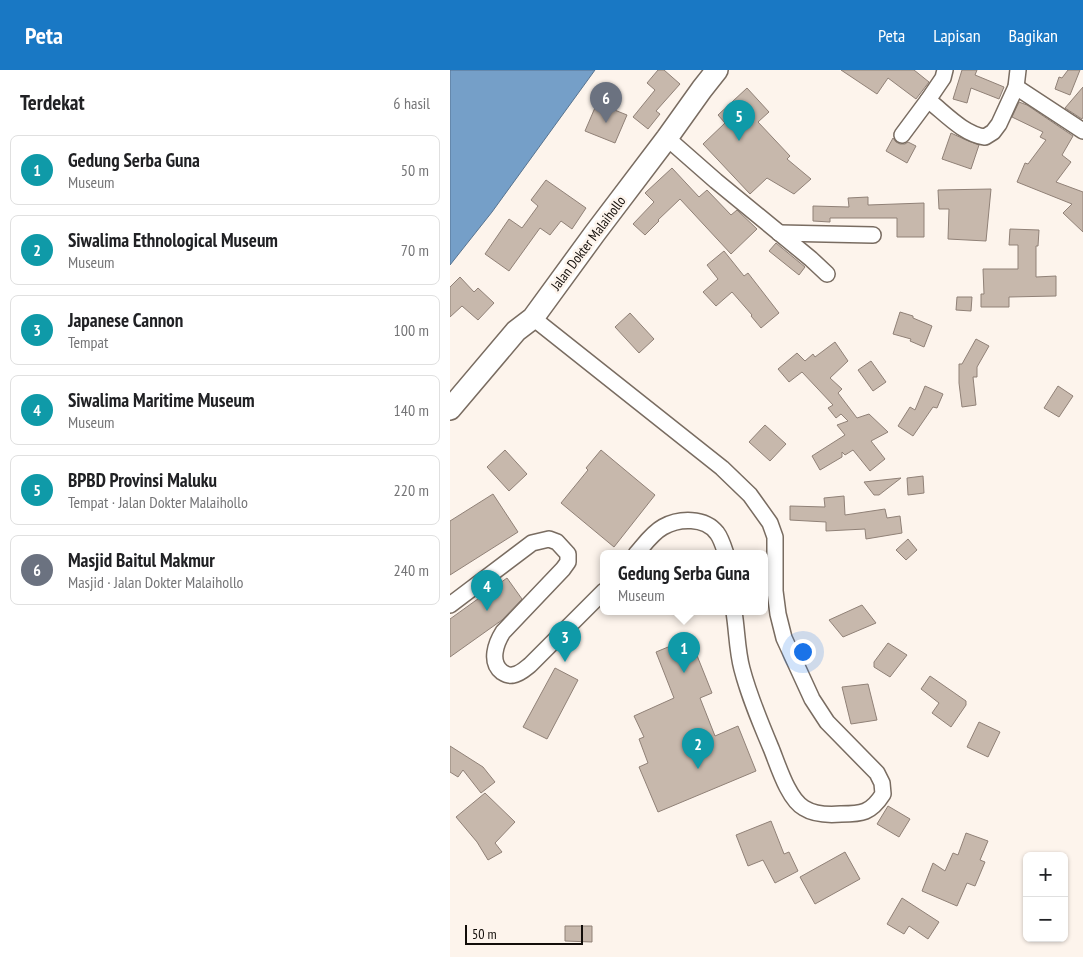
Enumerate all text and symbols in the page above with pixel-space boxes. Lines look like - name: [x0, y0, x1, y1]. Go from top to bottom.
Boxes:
- text: Peta: [25, 20, 63, 51]
- text: Peta: [878, 24, 905, 47]
- text: Lapisan: [933, 24, 981, 47]
- text: Bagikan: [1009, 24, 1058, 47]
- pin: 6: [590, 82, 622, 123]
- text: Terdekat: [20, 89, 85, 116]
- text: 6 hasil: [393, 93, 430, 113]
- pin: 5: [723, 100, 755, 141]
- text: Gedung Serba Guna: [68, 148, 200, 172]
- text: 1: [33, 160, 41, 180]
- text: 50 m: [401, 160, 429, 180]
- text: Museum: [68, 172, 115, 192]
- street label: Jalan Dokter Malaihollo: [546, 192, 629, 294]
- text: Siwalima Ethnological Museum: [68, 228, 278, 252]
- text: 2: [33, 240, 41, 260]
- text: 70 m: [401, 240, 429, 260]
- text: Museum: [68, 252, 115, 272]
- text: Japanese Cannon: [68, 308, 183, 332]
- text: 3: [33, 320, 41, 340]
- text: 100 m: [394, 320, 429, 340]
- text: Tempat: [68, 332, 108, 352]
- text: Siwalima Maritime Museum: [68, 388, 255, 412]
- text: 4: [33, 400, 41, 420]
- text: 140 m: [394, 400, 429, 420]
- text: Museum: [68, 412, 115, 432]
- text: BPBD Provinsi Maluku: [68, 468, 217, 492]
- text: 5: [33, 480, 41, 500]
- text: 220 m: [394, 480, 429, 500]
- text: Tempat · Jalan Dokter Malaihollo: [68, 492, 248, 512]
- text: Masjid Baitul Makmur: [68, 548, 215, 572]
- popup: [600, 550, 768, 615]
- text: 6: [33, 560, 41, 580]
- text: 240 m: [394, 560, 429, 580]
- text: Gedung Serba Guna: [618, 561, 750, 585]
- pin: 4: [471, 570, 503, 611]
- text: Masjid · Jalan Dokter Malaihollo: [68, 572, 244, 592]
- text: Museum: [618, 585, 665, 605]
- pin: 3: [549, 621, 581, 662]
- pin: 1: [668, 632, 700, 673]
- your location: [790, 639, 816, 665]
- pin: 2: [682, 728, 714, 769]
- map controls: [1023, 852, 1068, 942]
- button: +: [1023, 852, 1068, 897]
- button: −: [1023, 897, 1068, 942]
- scale bar: [465, 922, 582, 945]
- text: 50 m: [472, 925, 497, 943]

